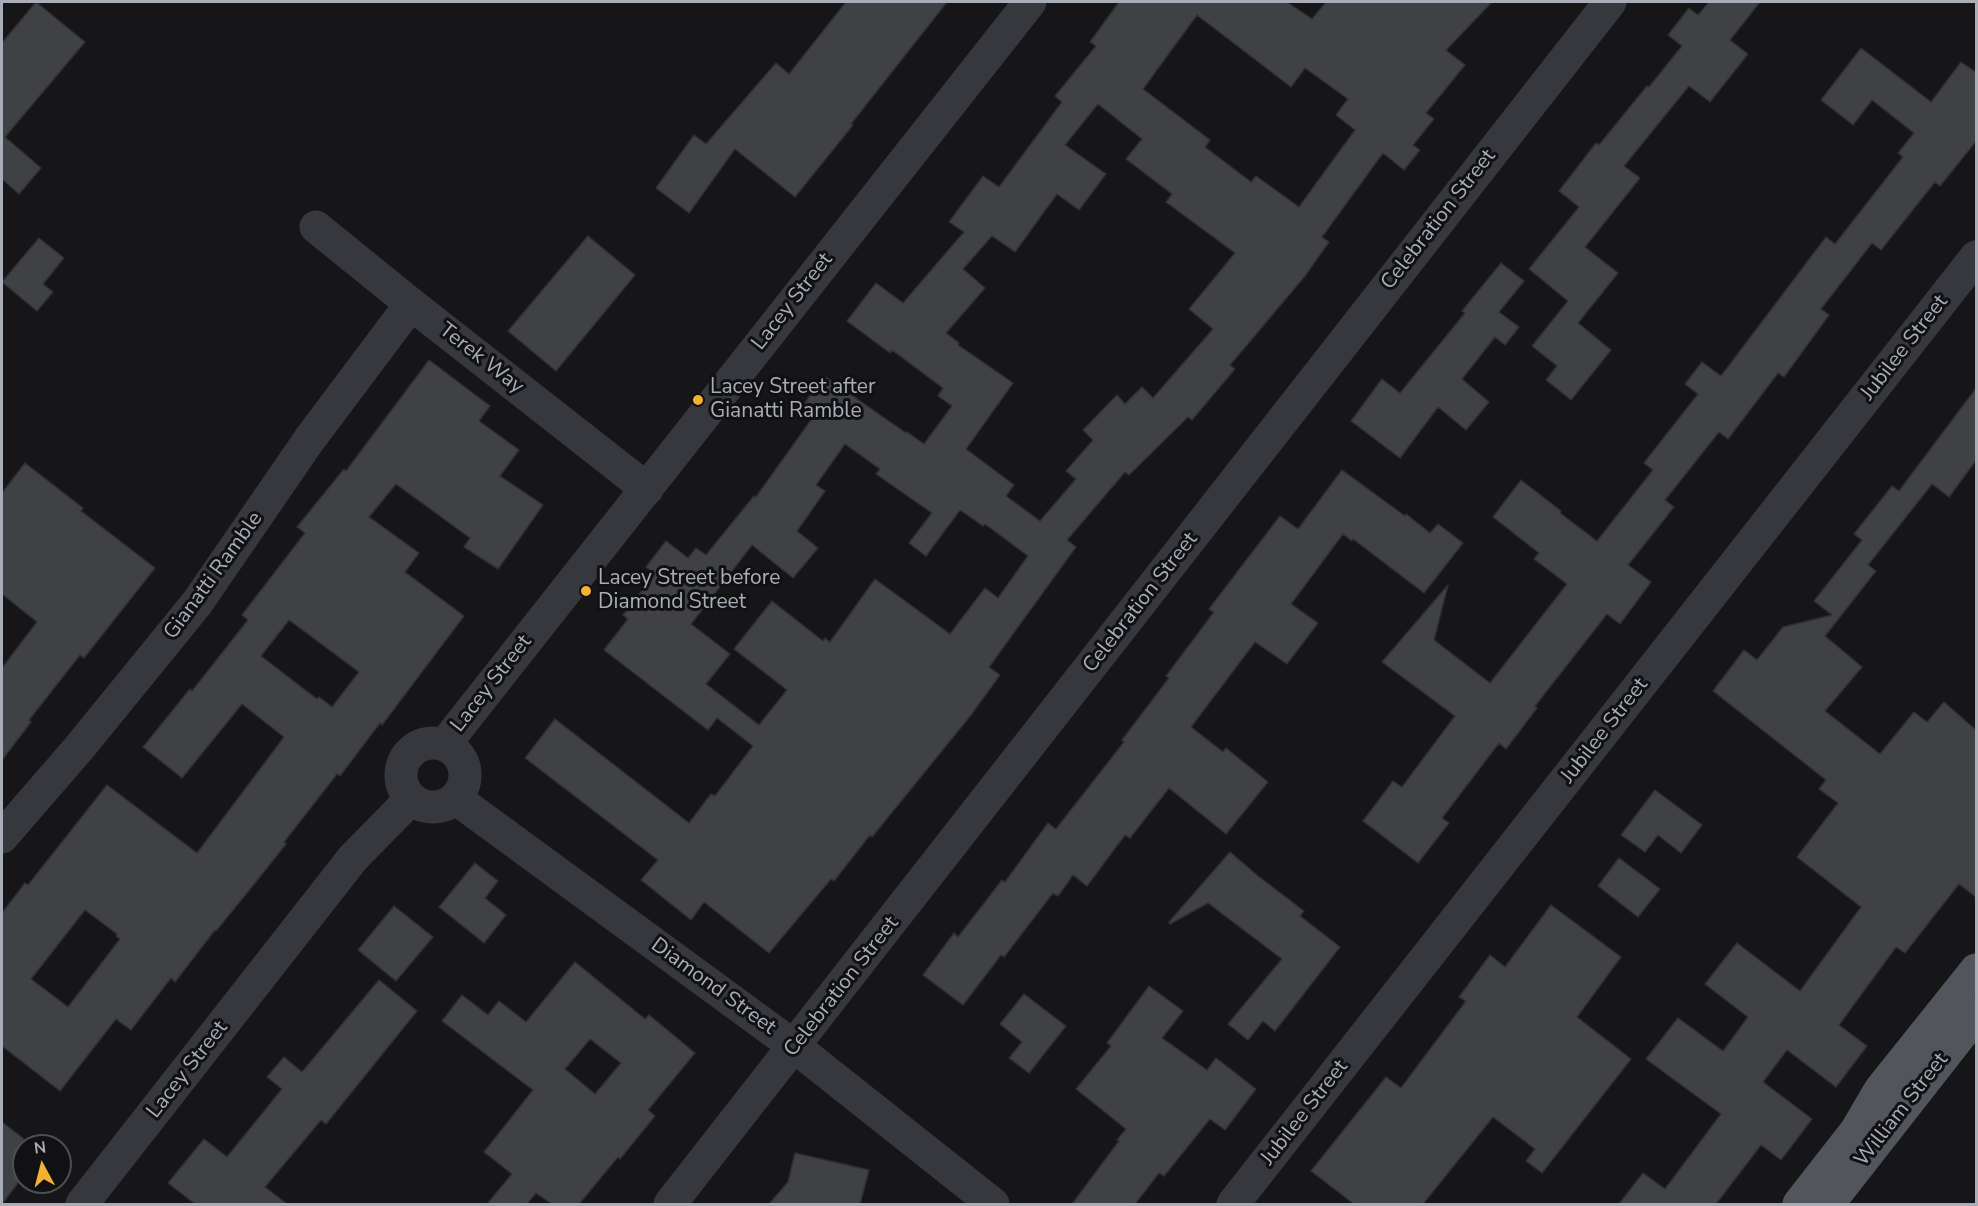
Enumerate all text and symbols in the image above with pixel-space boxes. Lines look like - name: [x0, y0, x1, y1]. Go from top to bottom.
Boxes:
- street label: Celebration Street: [1376, 145, 1502, 295]
- street label: Lacey Street: [747, 248, 839, 356]
- street label: Jubilee Street: [1856, 290, 1954, 406]
- street label: Terek Way: [434, 318, 528, 400]
- place label: Lacey Street after Gianatti Ramble: [710, 375, 876, 425]
- marker: Lacey Street after Gianatti Ramble: [691, 393, 705, 407]
- street label: Gianatti Ramble: [159, 507, 269, 645]
- street label: Celebration Street: [1078, 528, 1204, 678]
- place label: Lacey Street before Diamond Street: [598, 566, 780, 616]
- marker: Lacey Street before Diamond Street: [579, 584, 593, 598]
- street label: Lacey Street: [446, 630, 538, 738]
- street label: Jubilee Street: [1556, 673, 1654, 789]
- street label: Celebration Street: [779, 912, 905, 1062]
- street label: Diamond Street: [646, 933, 780, 1041]
- street label: Lacey Street: [142, 1016, 234, 1124]
- street label: William Street: [1850, 1048, 1954, 1172]
- street label: Jubilee Street: [1256, 1055, 1354, 1171]
- north arrow: [12, 1134, 72, 1194]
- text: N: [33, 1136, 47, 1160]

